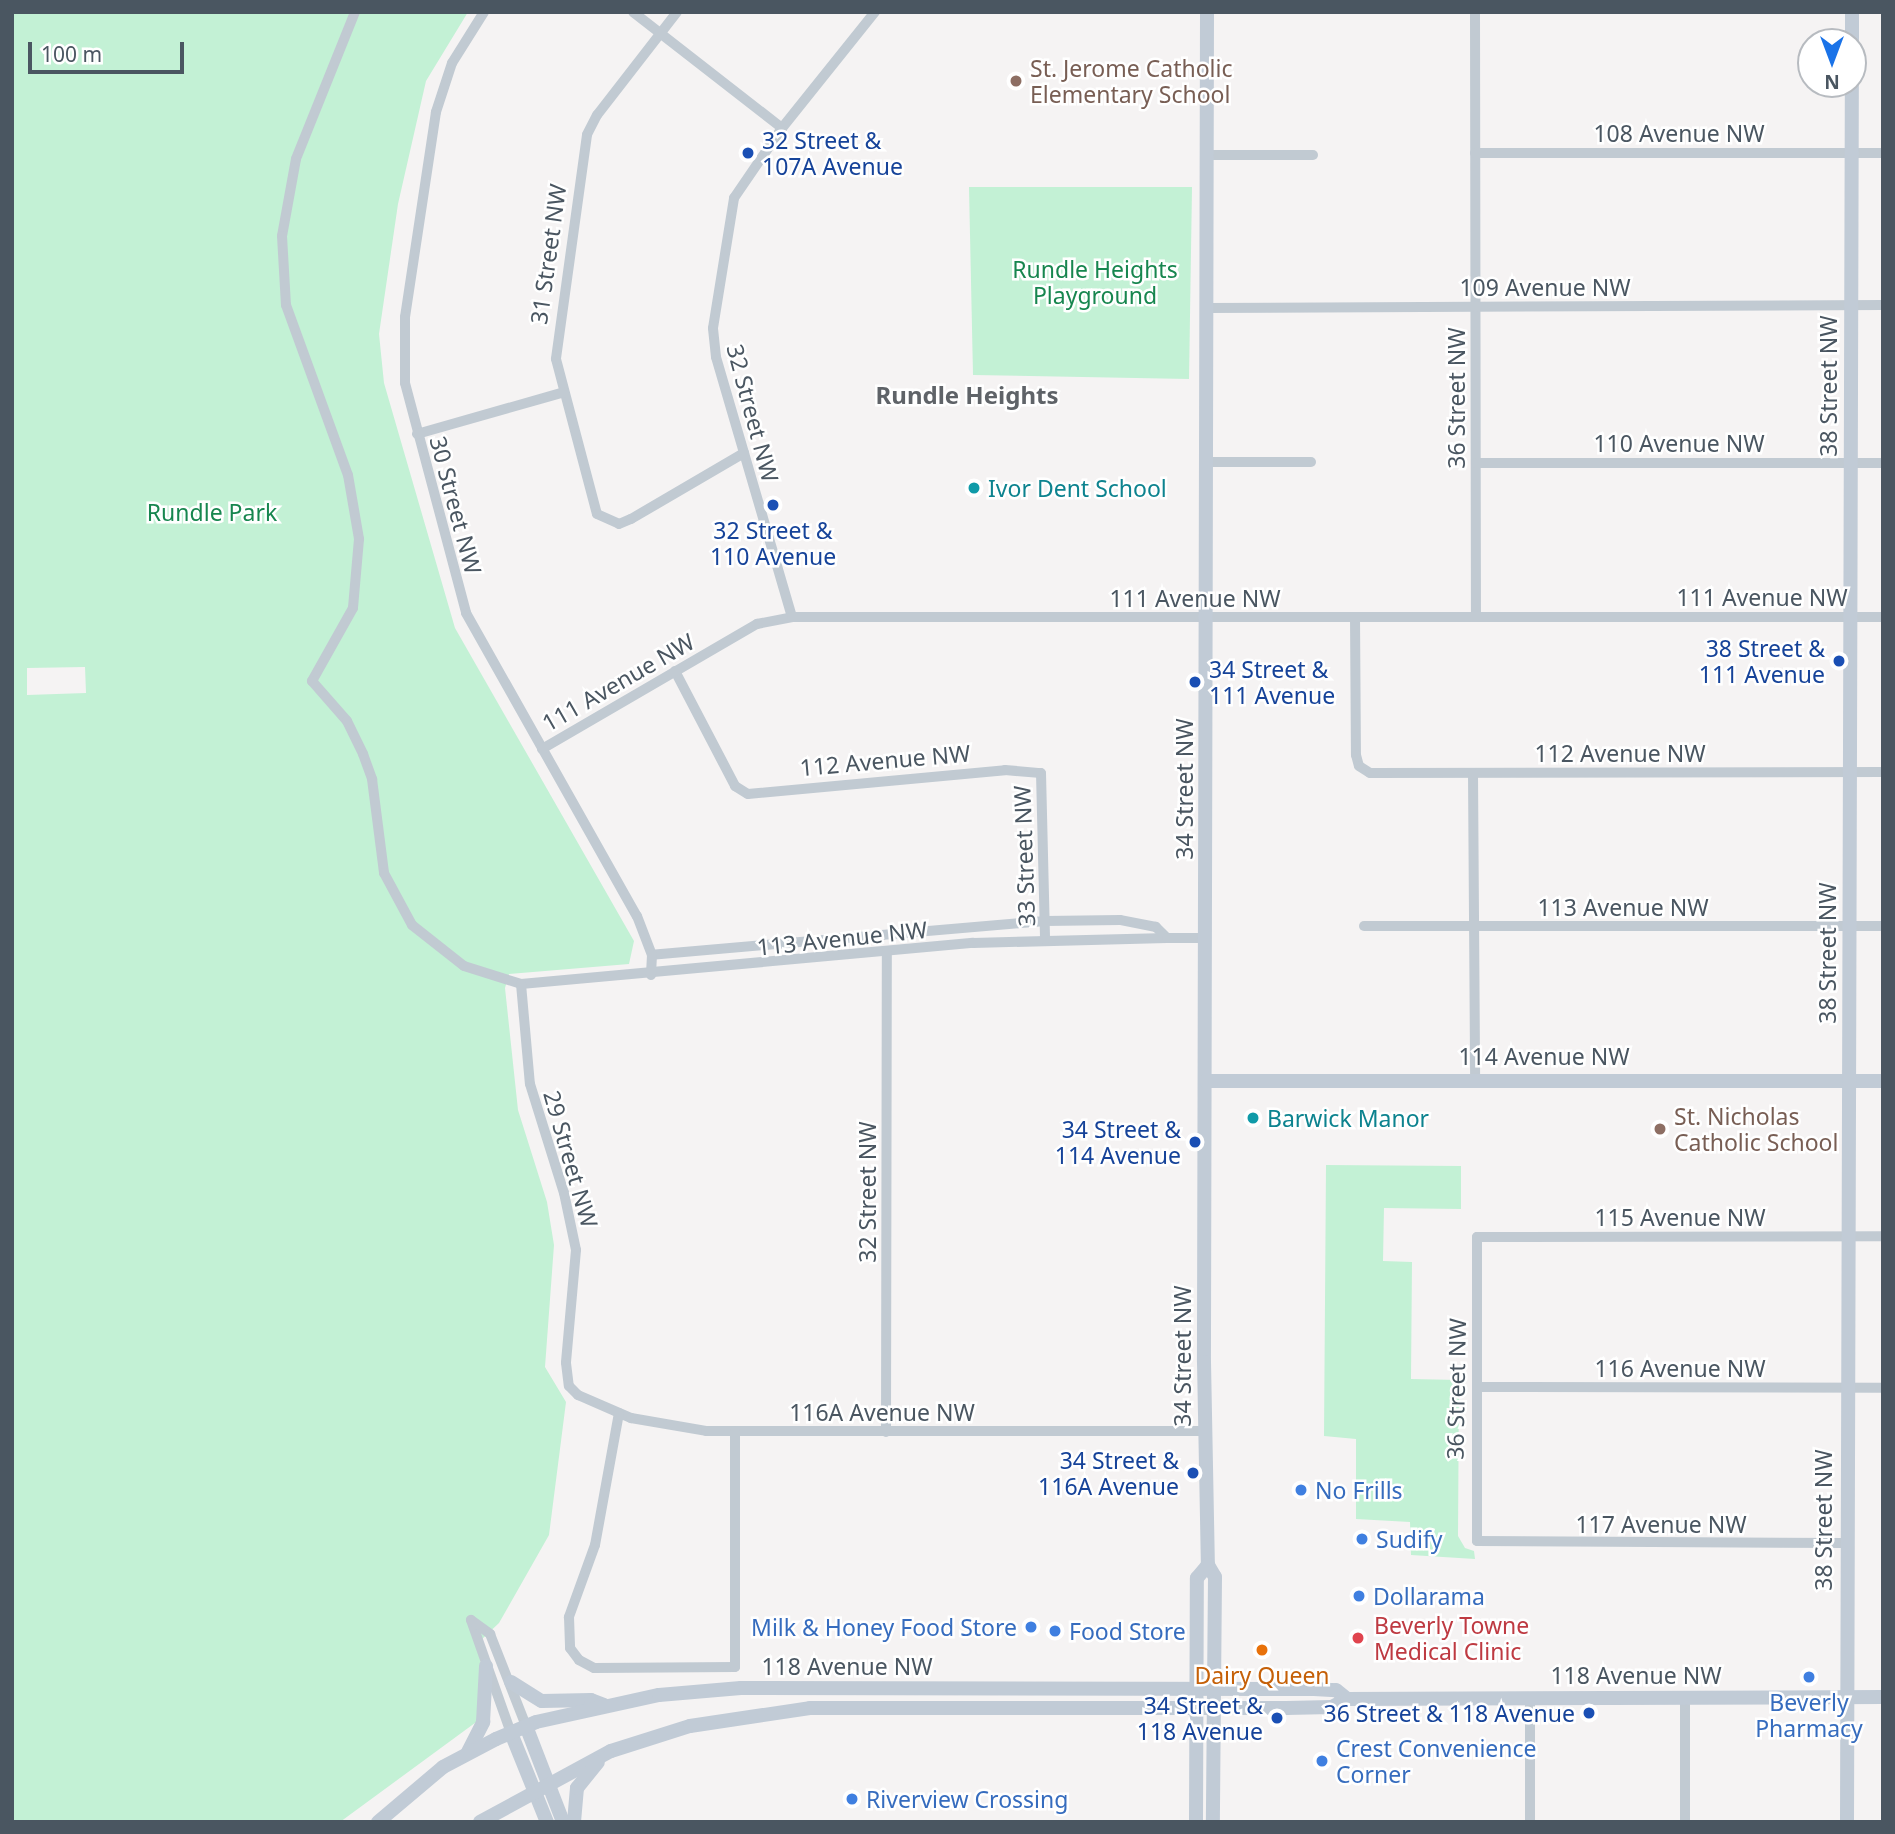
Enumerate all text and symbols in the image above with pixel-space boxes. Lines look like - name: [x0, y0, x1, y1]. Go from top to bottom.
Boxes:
- scale bar: [32, 28, 187, 72]
- north arrow: [1797, 28, 1867, 98]
- text: 100 m: [41, 40, 102, 68]
- place label: St. Jerome Catholic Elementary School: [1030, 54, 1233, 108]
- text: N: [1824, 69, 1840, 95]
- marker: St. Jerome Catholic Elementary School: [1008, 73, 1024, 89]
- street label: 108 Avenue NW: [1593, 119, 1765, 147]
- place label: 32 Street & 107A Avenue: [762, 126, 903, 180]
- marker: 32 Street & 107A Avenue: [740, 145, 756, 161]
- street label: 31 Street NW: [524, 182, 572, 326]
- park label: Rundle Heights Playground: [1012, 255, 1178, 309]
- street label: 109 Avenue NW: [1459, 273, 1631, 301]
- street label: 38 Street NW: [1814, 315, 1842, 457]
- street label: 36 Street NW: [1442, 327, 1470, 469]
- street label: 32 Street NW: [721, 341, 785, 485]
- district label: Rundle Heights: [876, 381, 1058, 409]
- street label: 110 Avenue NW: [1593, 429, 1765, 457]
- street label: 30 Street NW: [424, 433, 488, 577]
- place label: Ivor Dent School: [988, 474, 1167, 502]
- marker: Ivor Dent School: [966, 480, 982, 496]
- marker: 32 Street & 110 Avenue: [765, 497, 781, 513]
- park label: Rundle Park: [147, 498, 277, 526]
- place label: 32 Street & 110 Avenue: [710, 516, 836, 570]
- street label: 111 Avenue NW: [1676, 583, 1848, 611]
- street label: 111 Avenue NW: [1109, 584, 1281, 612]
- street label: 111 Avenue NW: [537, 627, 699, 737]
- place label: 38 Street & 111 Avenue: [1699, 634, 1825, 688]
- marker: 38 Street & 111 Avenue: [1831, 653, 1847, 669]
- place label: 34 Street & 111 Avenue: [1209, 655, 1335, 709]
- marker: 34 Street & 111 Avenue: [1187, 674, 1203, 690]
- street label: 34 Street NW: [1170, 718, 1198, 860]
- street label: 112 Avenue NW: [799, 739, 971, 781]
- street label: 112 Avenue NW: [1534, 739, 1706, 767]
- street label: 33 Street NW: [1008, 785, 1040, 927]
- street label: 38 Street NW: [1813, 882, 1841, 1024]
- street label: 113 Avenue NW: [1537, 893, 1709, 921]
- street label: 113 Avenue NW: [756, 915, 928, 961]
- street label: 114 Avenue NW: [1458, 1042, 1630, 1070]
- street label: 29 Street NW: [538, 1087, 604, 1231]
- place label: St. Nicholas Catholic School: [1674, 1102, 1838, 1156]
- place label: Barwick Manor: [1267, 1104, 1429, 1132]
- marker: Barwick Manor: [1245, 1110, 1261, 1126]
- place label: 34 Street & 114 Avenue: [1055, 1115, 1181, 1169]
- street label: 32 Street NW: [853, 1121, 881, 1263]
- marker: St. Nicholas Catholic School: [1652, 1121, 1668, 1137]
- marker: 34 Street & 114 Avenue: [1187, 1134, 1203, 1150]
- street label: 115 Avenue NW: [1594, 1203, 1766, 1231]
- street label: 34 Street NW: [1168, 1285, 1196, 1427]
- street label: 36 Street NW: [1441, 1318, 1471, 1460]
- street label: 116 Avenue NW: [1594, 1354, 1766, 1382]
- street label: 116A Avenue NW: [789, 1398, 975, 1426]
- place label: 34 Street & 116A Avenue: [1038, 1446, 1179, 1500]
- street label: 38 Street NW: [1809, 1449, 1837, 1591]
- marker: 34 Street & 116A Avenue: [1185, 1465, 1201, 1481]
- place label: No Frills: [1315, 1476, 1403, 1504]
- marker: No Frills: [1293, 1482, 1309, 1498]
- street label: 117 Avenue NW: [1575, 1510, 1747, 1538]
- place label: Sudify: [1376, 1525, 1443, 1553]
- marker: Sudify: [1354, 1531, 1370, 1547]
- place label: Dollarama: [1373, 1582, 1485, 1610]
- marker: Dollarama: [1351, 1588, 1367, 1604]
- place label: Beverly Towne Medical Clinic: [1374, 1611, 1529, 1665]
- place label: Milk & Honey Food Store: [751, 1613, 1017, 1641]
- place label: Food Store: [1069, 1617, 1186, 1645]
- marker: Milk & Honey Food Store: [1023, 1619, 1039, 1635]
- marker: Food Store: [1047, 1623, 1063, 1639]
- marker: Beverly Towne Medical Clinic: [1348, 1628, 1368, 1648]
- marker: Dairy Queen: [1254, 1642, 1270, 1658]
- street label: 118 Avenue NW: [761, 1652, 933, 1680]
- place label: Dairy Queen: [1194, 1661, 1330, 1689]
- street label: 118 Avenue NW: [1550, 1661, 1722, 1689]
- marker: Beverly Pharmacy: [1801, 1669, 1817, 1685]
- place label: Beverly Pharmacy: [1755, 1688, 1863, 1742]
- place label: 34 Street & 118 Avenue: [1137, 1691, 1263, 1745]
- place label: 36 Street & 118 Avenue: [1323, 1699, 1575, 1727]
- marker: 36 Street & 118 Avenue: [1581, 1705, 1597, 1721]
- marker: 34 Street & 118 Avenue: [1269, 1710, 1285, 1726]
- place label: Crest Convenience Corner: [1336, 1734, 1537, 1788]
- marker: Crest Convenience Corner: [1314, 1753, 1330, 1769]
- place label: Riverview Crossing: [866, 1785, 1068, 1813]
- marker: Riverview Crossing: [844, 1791, 860, 1807]

